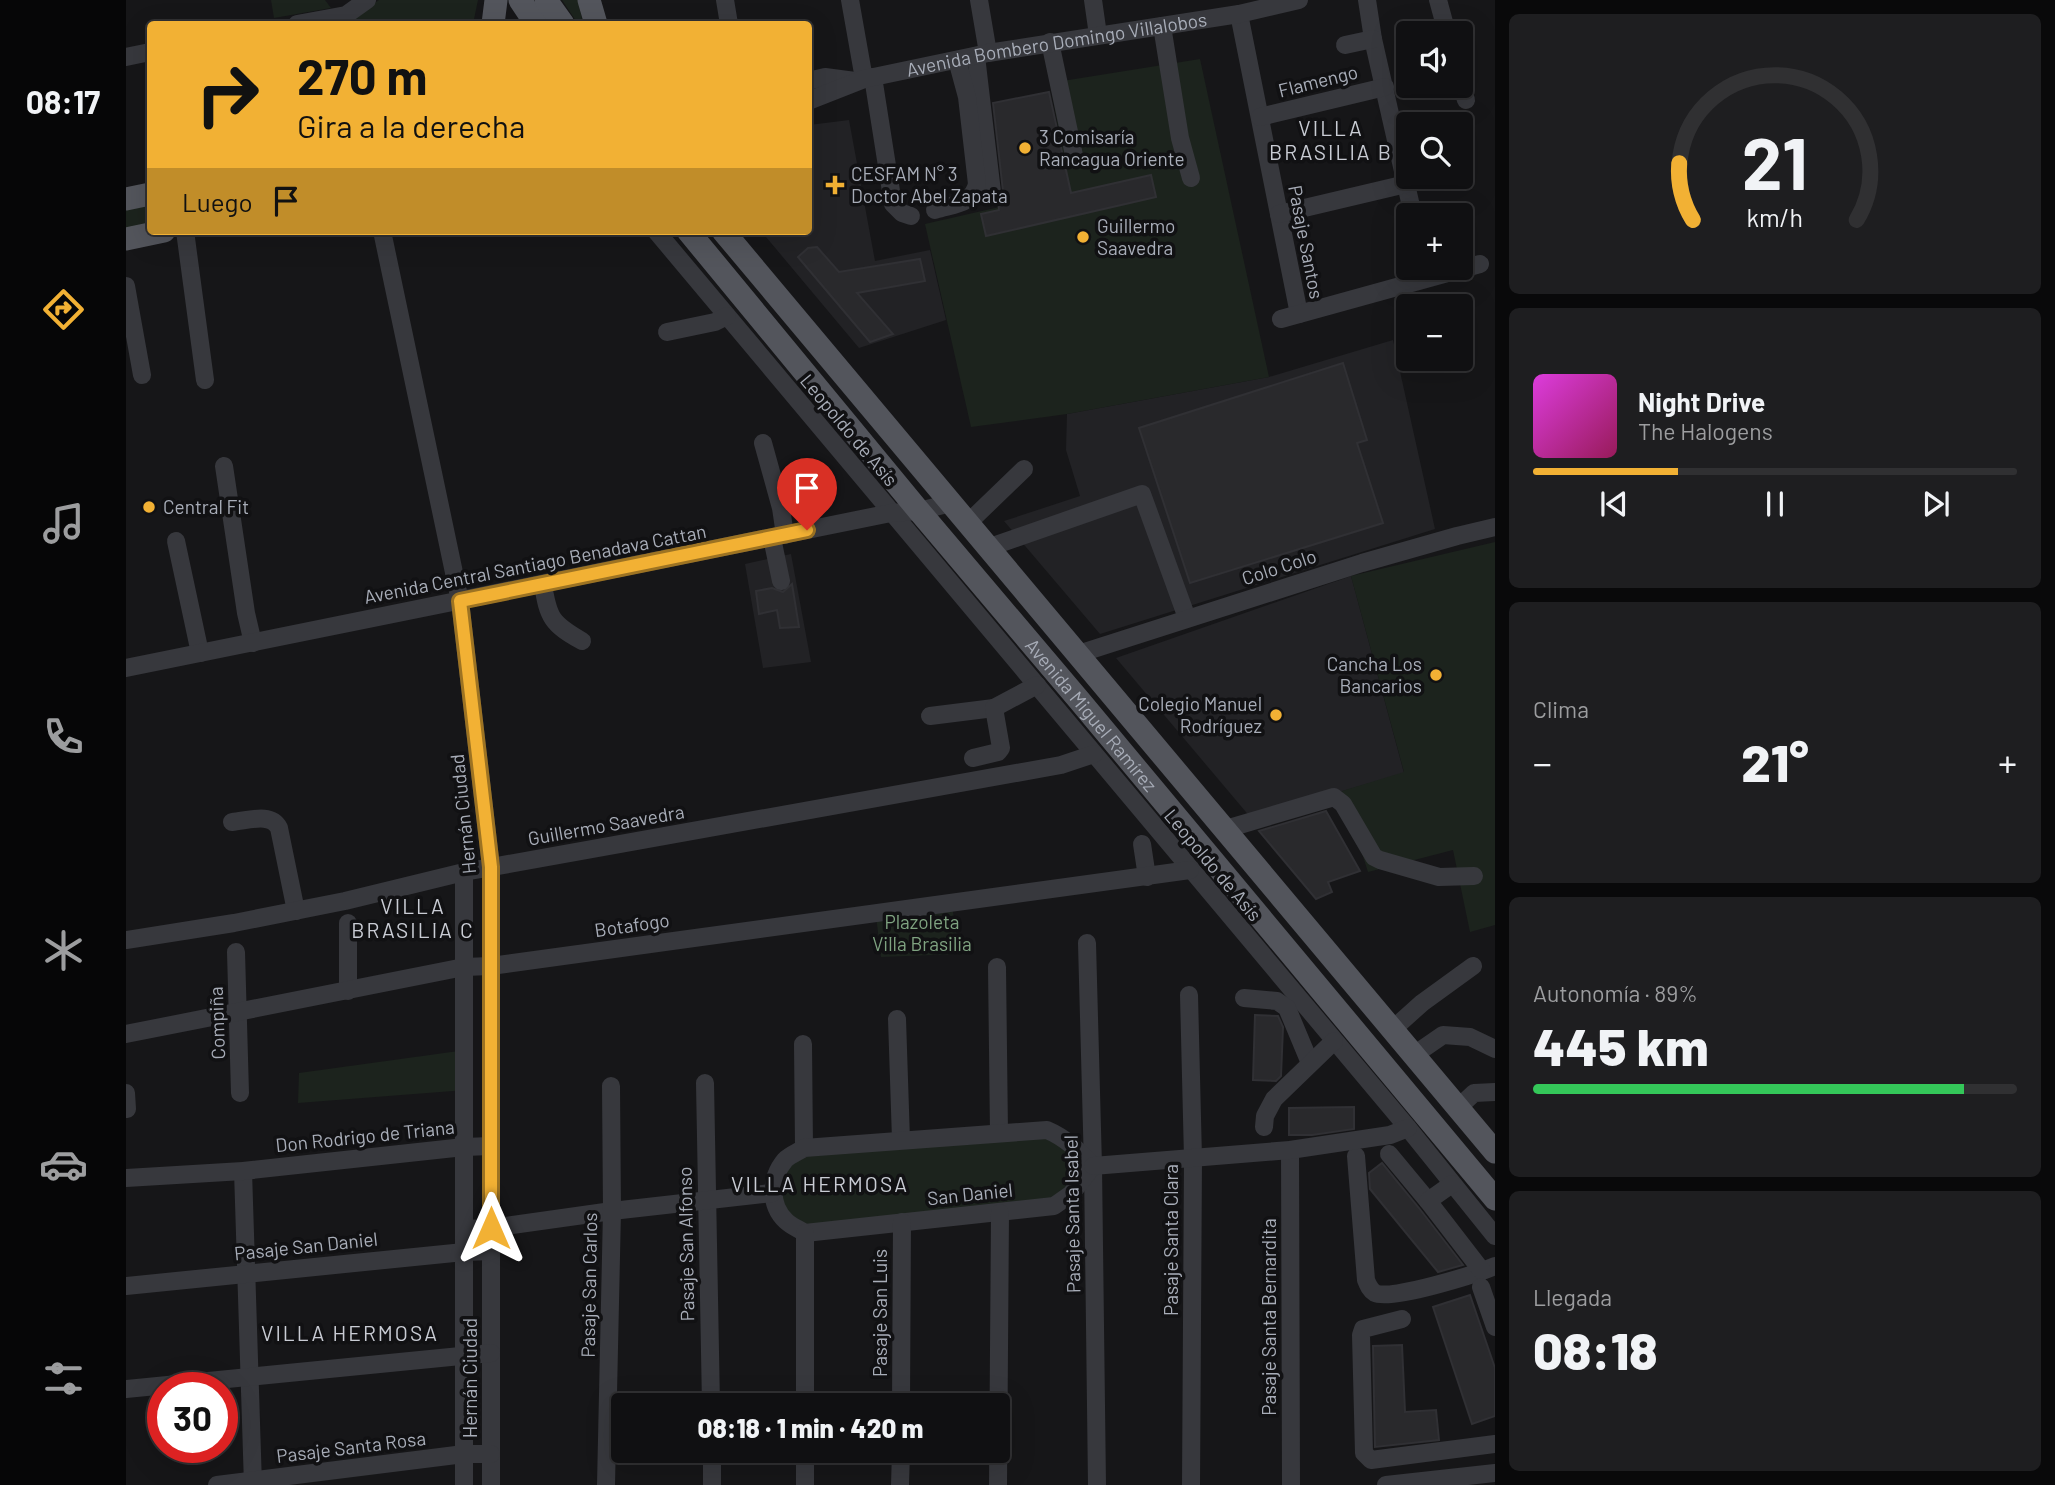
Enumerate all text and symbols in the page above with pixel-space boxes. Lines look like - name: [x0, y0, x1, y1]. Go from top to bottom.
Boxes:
- street label: Avenida Bombero Domingo Villalobos: [904, 7, 1208, 81]
- map controls: [1396, 21, 1473, 371]
- button: sound: [1396, 21, 1473, 98]
- text: 270 m: [297, 46, 427, 105]
- icon: right: [182, 49, 273, 140]
- street label: Flamengo: [1276, 60, 1360, 102]
- text: 08:17: [26, 82, 100, 120]
- text: Gira a la derecha: [297, 106, 525, 144]
- button: search: [1396, 112, 1473, 189]
- district label: VILLA BRASILIA B: [1269, 115, 1393, 164]
- text: 21: [1742, 117, 1808, 205]
- place label: 3 Comisaría Rancagua Oriente: [1039, 125, 1185, 170]
- marker: 3 Comisaría Rancagua Oriente: [1017, 140, 1033, 156]
- place label: CESFAM N° 3 Doctor Abel Zapata: [851, 162, 1008, 207]
- marker: CESFAM N° 3 Doctor Abel Zapata: [825, 175, 845, 195]
- icon: arrive: [267, 182, 305, 220]
- street label: Pasaje Santos: [1284, 183, 1329, 301]
- text: Luego: [182, 186, 253, 217]
- text: km/h: [1747, 202, 1803, 232]
- button: +: [1396, 203, 1473, 280]
- place label: Guillermo Saavedra: [1097, 214, 1175, 259]
- marker: Guillermo Saavedra: [1075, 229, 1091, 245]
- icon: directions: [39, 285, 88, 334]
- button: −: [1396, 294, 1473, 371]
- street label: Leopoldo de Asís: [796, 369, 903, 490]
- text: Night Drive: [1638, 386, 1765, 417]
- text: The Halogens: [1638, 417, 1773, 445]
- pin: [777, 458, 837, 530]
- icon: arrive: [788, 469, 826, 507]
- icon: previous: [1595, 485, 1633, 523]
- icon: pause: [1756, 485, 1794, 523]
- icon: next: [1917, 485, 1955, 523]
- place label: Central Fit: [163, 495, 249, 518]
- icon: music: [39, 499, 88, 548]
- marker: Central Fit: [141, 499, 157, 515]
- street label: Avenida Central Santiago Benadava Cattan: [362, 519, 708, 608]
- street label: Colo Colo: [1239, 544, 1319, 589]
- street label: Avenida Miguel Ramírez: [1021, 634, 1162, 796]
- place label: Cancha Los Bancarios: [1327, 652, 1422, 697]
- marker: Cancha Los Bancarios: [1428, 667, 1444, 683]
- place label: Colegio Manuel Rodríguez: [1138, 692, 1262, 737]
- text: Clima: [1533, 695, 1589, 723]
- marker: Colegio Manuel Rodríguez: [1268, 707, 1284, 723]
- icon: phone: [39, 712, 88, 761]
- text: 21°: [1741, 730, 1809, 792]
- text: −: [1533, 739, 1552, 785]
- text: +: [1998, 739, 2017, 785]
- street label: Hernán Ciudad: [445, 753, 480, 875]
- street label: Guillermo Saavedra: [526, 799, 686, 850]
- street label: Leopoldo de Asís: [1160, 804, 1267, 925]
- district label: VILLA BRASILIA C: [351, 893, 475, 942]
- street label: Botafogo: [593, 908, 671, 941]
- park label: Plazoleta Villa Brasilia: [872, 910, 972, 955]
- icon: climate: [39, 926, 88, 975]
- text: Autonomía · 89%: [1533, 979, 1698, 1007]
- street label: Compiña: [204, 986, 229, 1060]
- text: 445 km: [1533, 1014, 1709, 1076]
- street label: Don Rodrigo de Triana: [274, 1115, 456, 1156]
- street label: Pasaje Santa Isabel: [1059, 1135, 1084, 1293]
- icon: car: [39, 1140, 88, 1189]
- street label: Pasaje Santa Clara: [1159, 1164, 1182, 1316]
- street label: Pasaje San Alfonso: [673, 1166, 698, 1322]
- district label: VILLA HERMOSA: [731, 1171, 909, 1196]
- street label: San Daniel: [926, 1178, 1014, 1209]
- position arrow: [454, 1191, 528, 1265]
- street label: Pasaje San Carlos: [576, 1212, 601, 1358]
- street label: Pasaje Santa Bernardita: [1257, 1218, 1280, 1416]
- street label: Pasaje San Daniel: [233, 1227, 379, 1264]
- street label: Pasaje San Luis: [868, 1249, 891, 1377]
- text: Llegada: [1533, 1283, 1612, 1311]
- street label: Hernán Ciudad: [458, 1318, 481, 1438]
- text: 08:18: [1533, 1318, 1658, 1380]
- district label: VILLA HERMOSA: [261, 1320, 439, 1345]
- icon: filters: [39, 1354, 88, 1403]
- speed limit sign: 30: [147, 1372, 238, 1463]
- text: 08:18 · 1 min · 420 m: [698, 1412, 923, 1443]
- street label: Pasaje Santa Rosa: [275, 1426, 427, 1467]

